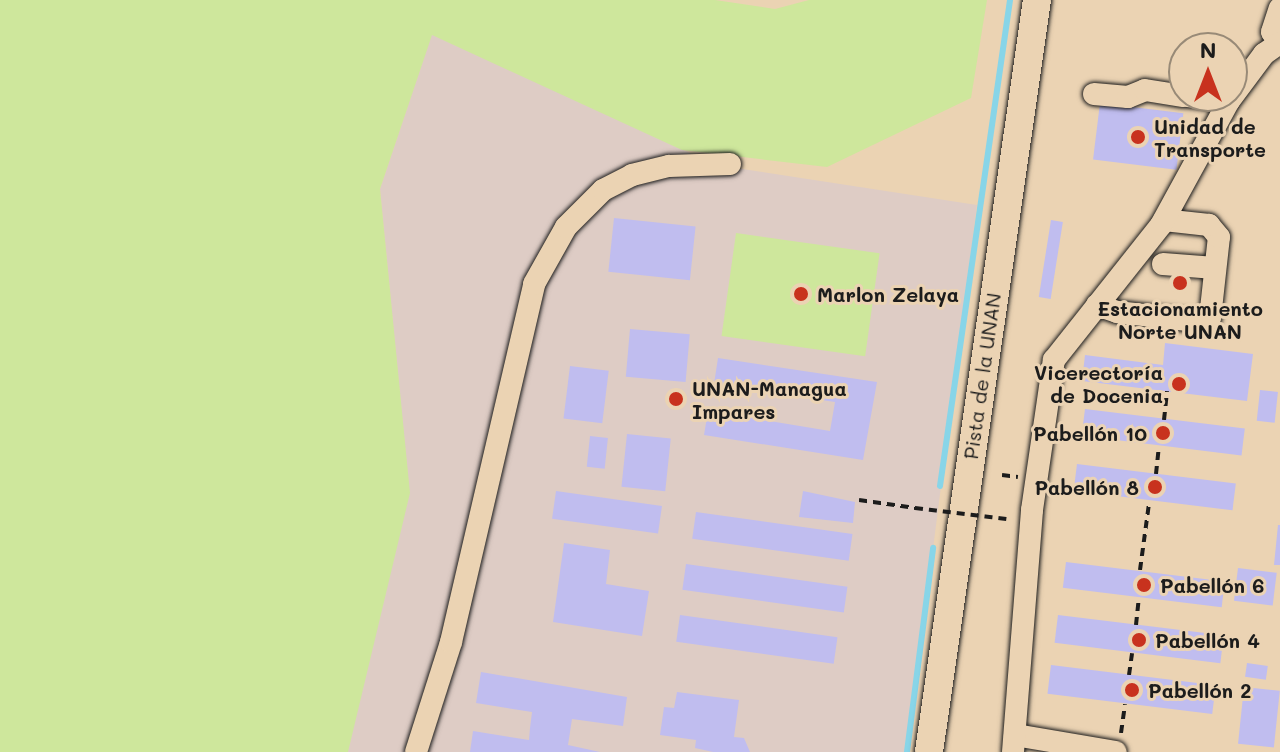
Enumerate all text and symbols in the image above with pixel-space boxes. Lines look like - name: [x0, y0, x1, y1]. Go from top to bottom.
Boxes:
- north arrow: [1168, 32, 1248, 112]
- text: N: [1200, 35, 1216, 64]
- place label: Unidad de Transporte: [1154, 114, 1266, 161]
- marker: Unidad de Transporte: [1129, 128, 1147, 146]
- marker: Estacionamiento Norte UNAN: [1171, 274, 1189, 292]
- place label: Marlon Zelaya: [817, 282, 959, 306]
- marker: Marlon Zelaya: [792, 285, 810, 303]
- street label: Pista de la UNAN: [958, 291, 1006, 461]
- place label: Estacionamiento Norte UNAN: [1097, 296, 1263, 343]
- place label: Vicerectoría de Docenia: [1034, 360, 1163, 407]
- marker: Vicerectoría de Docenia: [1170, 375, 1188, 393]
- place label: UNAN-Managua Impares: [692, 376, 847, 423]
- marker: UNAN-Managua Impares: [667, 390, 685, 408]
- place label: Pabellón 10: [1033, 421, 1147, 445]
- marker: Pabellón 10: [1154, 424, 1172, 442]
- place label: Pabellón 8: [1034, 475, 1139, 499]
- marker: Pabellón 8: [1146, 478, 1164, 496]
- place label: Pabellón 6: [1160, 573, 1264, 597]
- marker: Pabellón 6: [1135, 576, 1153, 594]
- place label: Pabellón 4: [1155, 628, 1260, 652]
- marker: Pabellón 4: [1130, 631, 1148, 649]
- place label: Pabellón 2: [1148, 678, 1251, 702]
- marker: Pabellón 2: [1123, 681, 1141, 699]

